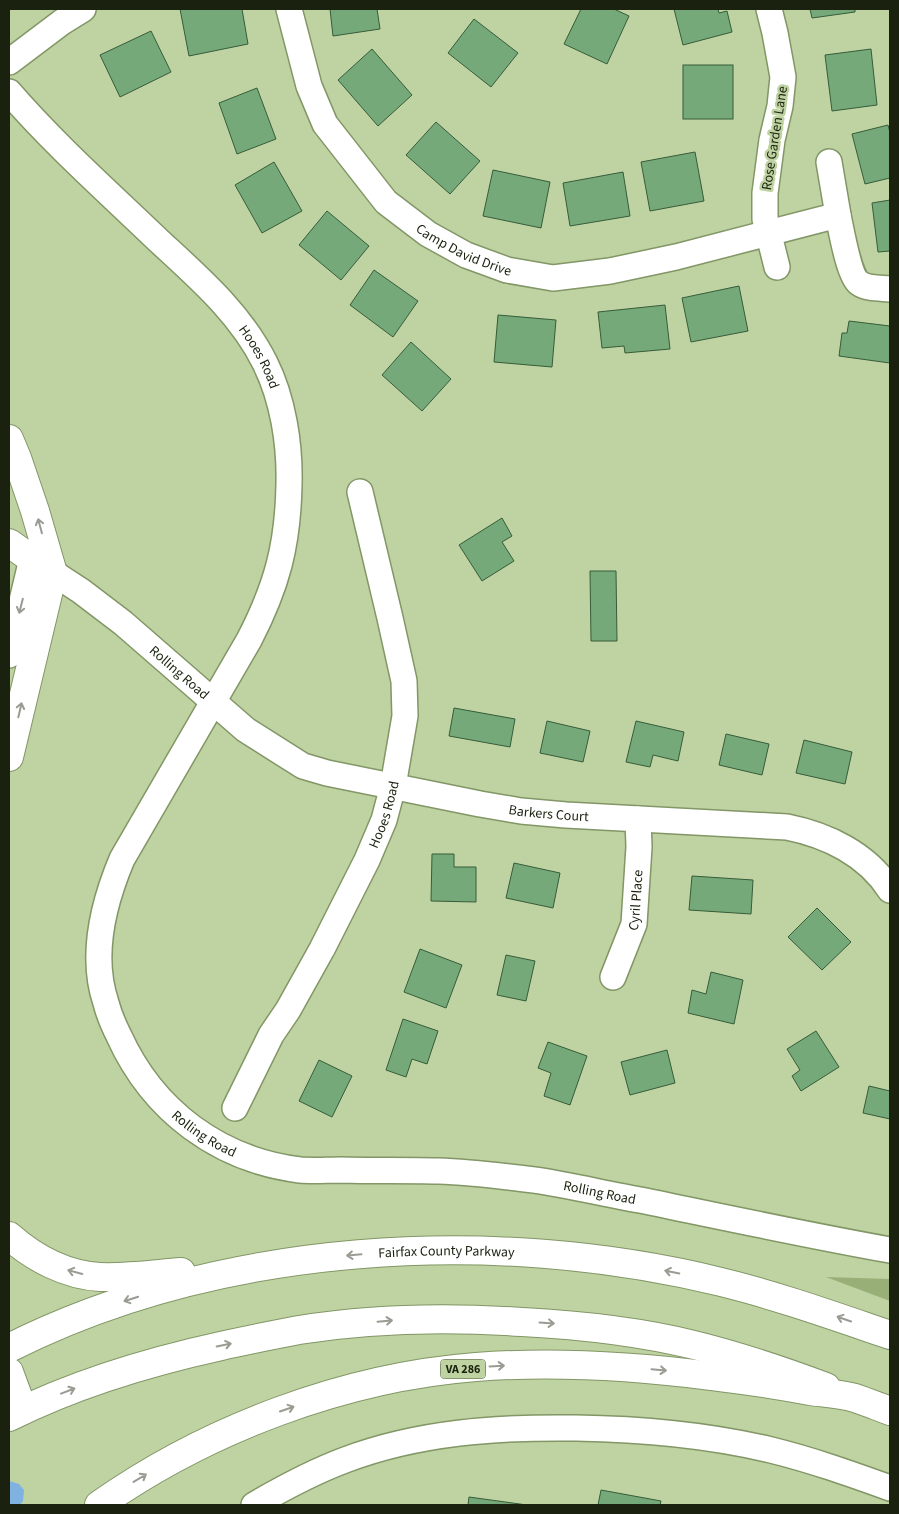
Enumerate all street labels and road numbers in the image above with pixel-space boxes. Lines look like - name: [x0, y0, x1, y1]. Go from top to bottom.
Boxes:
- street label: Rose Garden Lane: [757, 85, 793, 192]
- street label: Camp David Drive: [411, 219, 513, 282]
- street label: Hooes Road: [233, 321, 284, 392]
- street label: Rolling Road: [145, 641, 213, 705]
- street label: Hooes Road: [364, 779, 405, 852]
- street label: Barkers Court: [507, 800, 589, 827]
- street label: Cyril Place: [623, 869, 649, 934]
- street label: Rolling Road: [167, 1106, 239, 1163]
- street label: Rolling Road: [562, 1176, 638, 1210]
- street label: Fairfax County Parkway: [378, 1241, 516, 1264]
- road number: VA 286: [440, 1360, 486, 1378]

